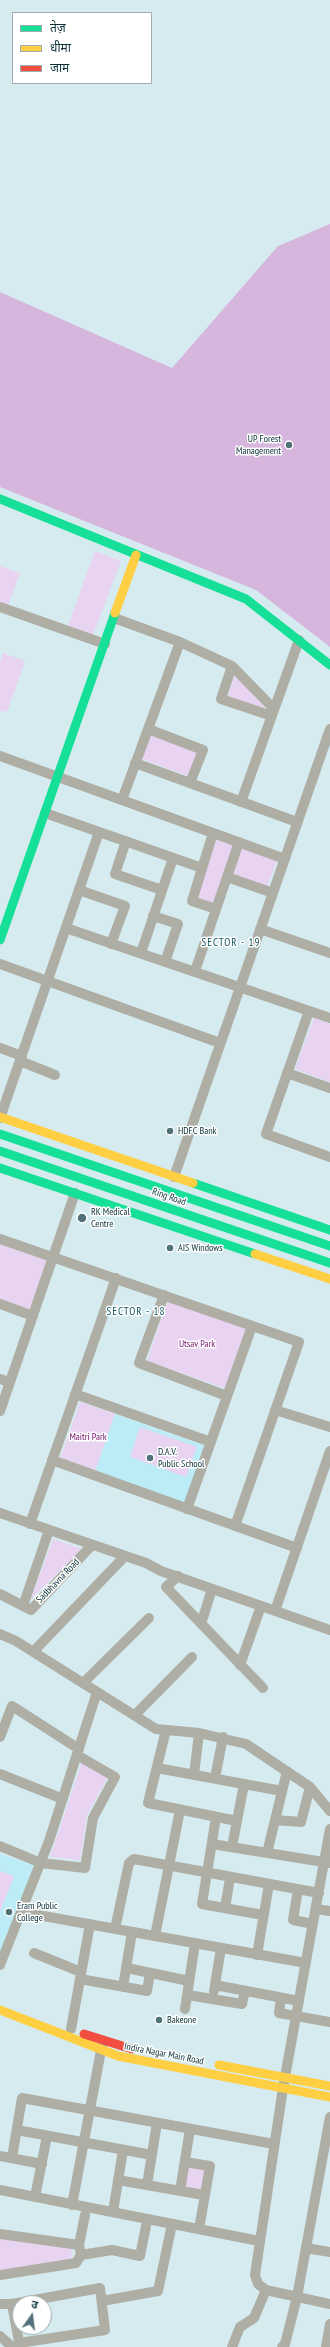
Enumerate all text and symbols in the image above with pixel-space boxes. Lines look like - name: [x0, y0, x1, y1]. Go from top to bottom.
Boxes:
- legend: [12, 12, 152, 84]
- text: तेज़: [50, 20, 66, 35]
- text: धीमा: [50, 40, 71, 55]
- text: जाम: [50, 60, 69, 75]
- place label: UP Forest Management: [236, 433, 281, 456]
- marker: UP Forest Management: [284, 440, 294, 450]
- district label: SECTOR - 19: [202, 936, 260, 950]
- place label: HDFC Bank: [178, 1125, 216, 1137]
- marker: HDFC Bank: [165, 1126, 175, 1136]
- street label: Ring Road: [151, 1186, 187, 1208]
- place label: RK Medical Centre: [91, 1206, 130, 1230]
- marker: RK Medical Centre: [76, 1212, 88, 1224]
- place label: AIS Windows: [178, 1242, 223, 1254]
- marker: AIS Windows: [165, 1243, 175, 1253]
- district label: SECTOR - 18: [107, 1305, 165, 1319]
- park label: Utsav Park: [179, 1338, 215, 1350]
- park label: Maitri Park: [69, 1431, 107, 1443]
- place label: D.A.V. Public School: [158, 1446, 204, 1470]
- marker: D.A.V. Public School: [145, 1453, 155, 1463]
- street label: Sadbhavna Road: [34, 1556, 82, 1606]
- place label: Eram Public College: [17, 1900, 58, 1924]
- marker: Eram Public College: [4, 1907, 14, 1917]
- place label: Bakeone: [167, 2014, 196, 2026]
- marker: Bakeone: [154, 2015, 164, 2025]
- street label: Indira Nagar Main Road: [123, 2040, 205, 2068]
- north arrow: [12, 2295, 52, 2335]
- text: उ: [30, 2297, 39, 2312]

